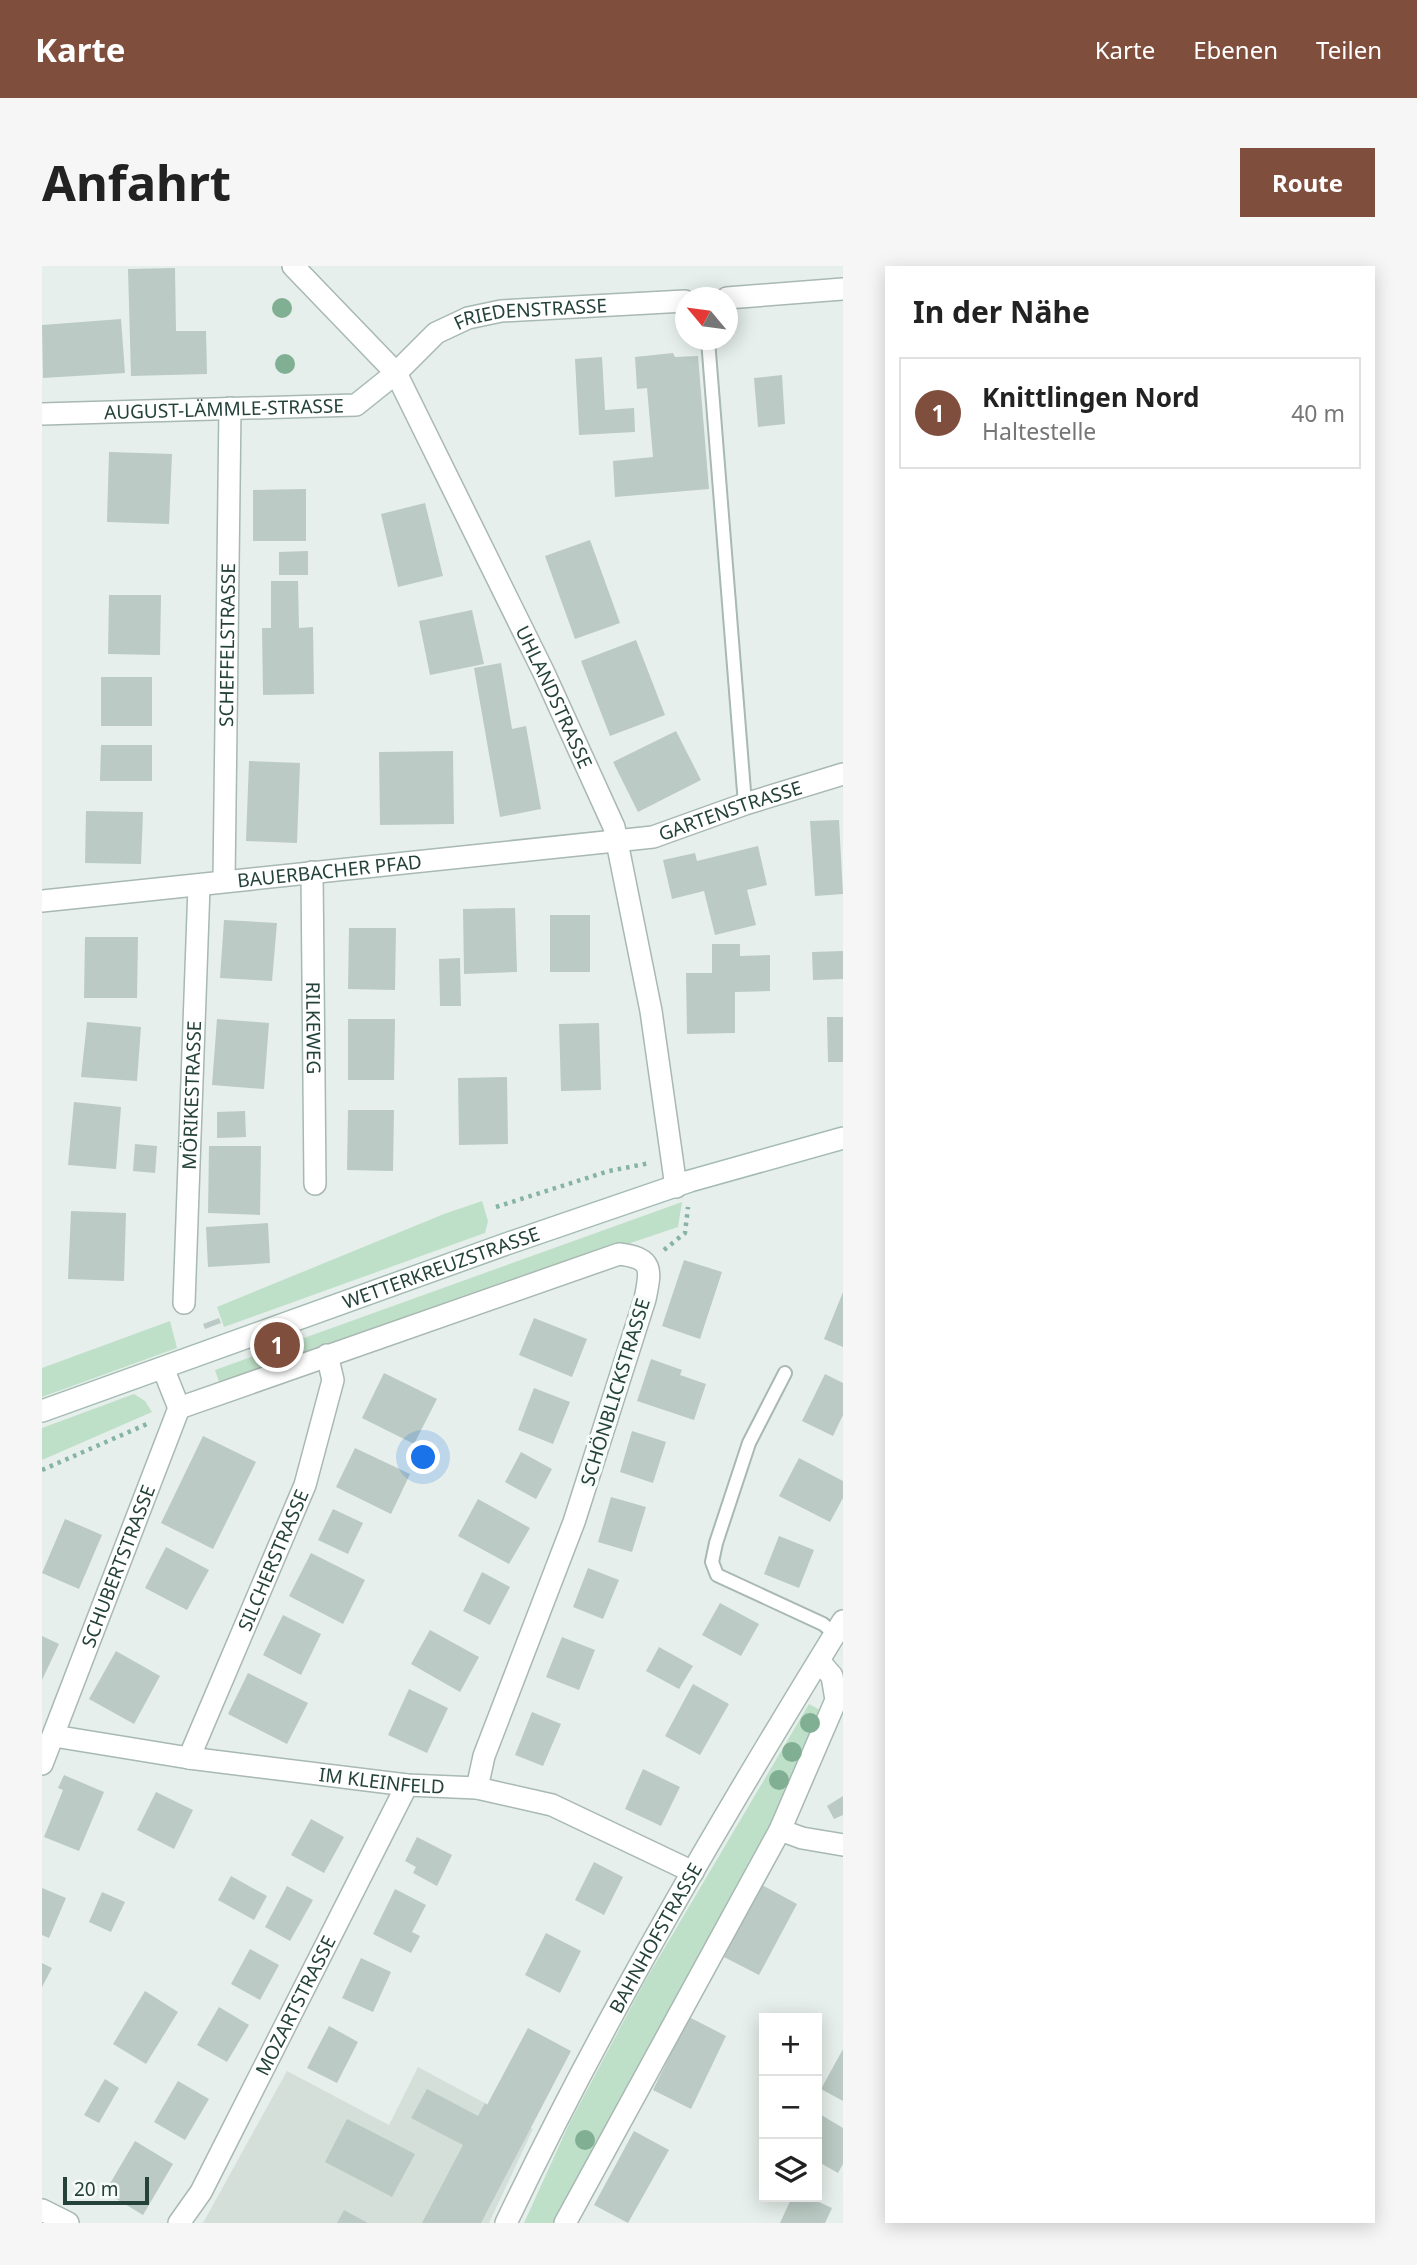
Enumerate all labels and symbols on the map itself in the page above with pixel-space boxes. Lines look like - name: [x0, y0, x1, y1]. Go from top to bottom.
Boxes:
- north arrow: [675, 287, 738, 350]
- street label: FRIEDENSTRASSE: [450, 292, 608, 336]
- street label: AUGUST-LÄMMLE-STRASSE: [104, 392, 344, 425]
- street label: SCHEFFELSTRASSE: [213, 563, 241, 727]
- street label: UHLANDSTRASSE: [510, 621, 599, 773]
- street label: GARTENSTRASSE: [655, 774, 805, 847]
- street label: BAUERBACHER PFAD: [236, 848, 423, 893]
- street label: RILKEWEG: [300, 982, 327, 1074]
- street label: MÖRIKESTRASSE: [176, 1020, 207, 1170]
- street label: WETTERKREUZSTRASSE: [339, 1220, 543, 1315]
- street label: SCHÖNBLICKSTRASSE: [574, 1295, 656, 1489]
- pin: 1: [254, 1319, 300, 1371]
- your location: [406, 1440, 440, 1474]
- street label: SCHUBERTSTRASSE: [75, 1481, 161, 1651]
- street label: SILCHERSTRASSE: [232, 1485, 315, 1635]
- street label: IM KLEINFELD: [318, 1761, 445, 1800]
- street label: BAHNHOFSTRASSE: [603, 1858, 708, 2018]
- street label: MOZARTSTRASSE: [249, 1931, 342, 2080]
- scale bar: [63, 2174, 149, 2206]

